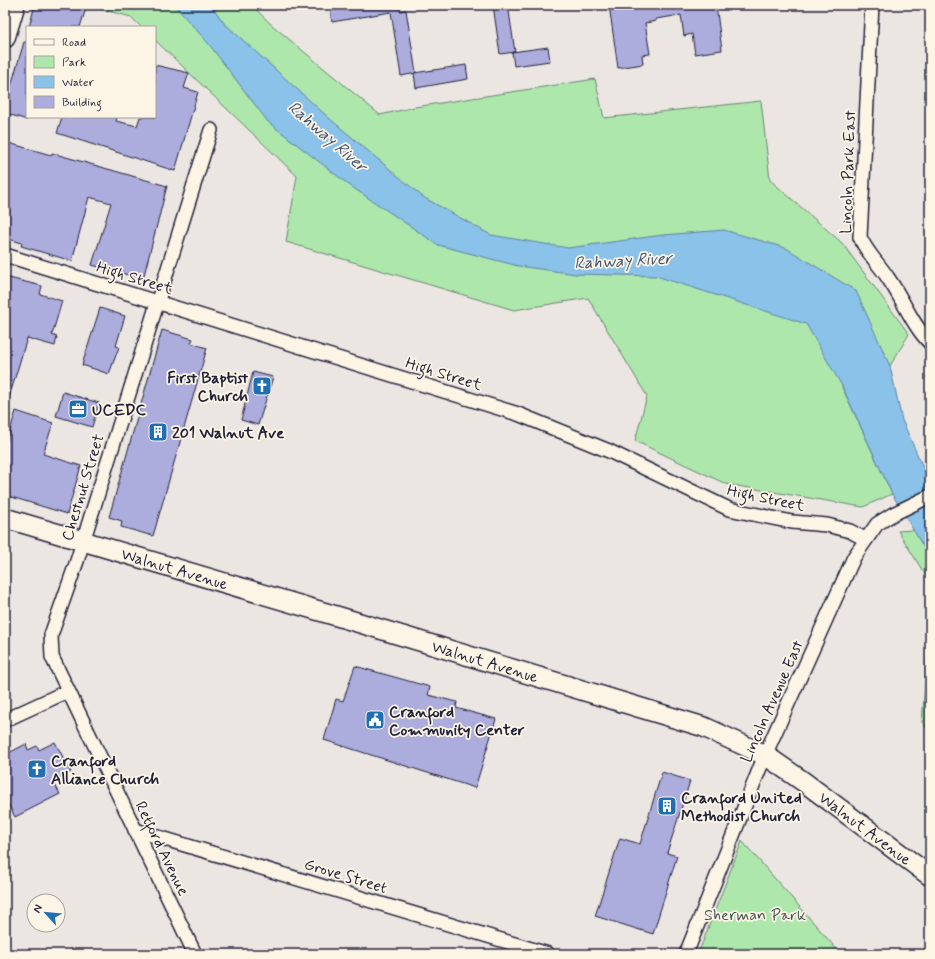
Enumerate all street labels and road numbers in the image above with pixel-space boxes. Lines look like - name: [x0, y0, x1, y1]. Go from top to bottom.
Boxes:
- street label: Lincoln Park East: [836, 110, 861, 234]
- street label: High Street: [93, 257, 176, 301]
- street label: High Street: [402, 353, 485, 397]
- street label: Chestnut Street: [57, 431, 110, 543]
- street label: High Street: [725, 480, 807, 518]
- street label: Walnut Avenue: [118, 544, 231, 595]
- street label: Walnut Avenue: [429, 636, 541, 688]
- street label: Lincoln Avenue East: [736, 637, 809, 766]
- street label: Walnut Avenue: [814, 788, 916, 871]
- street label: Retford Avenue: [128, 798, 194, 900]
- street label: Grove Street: [302, 854, 390, 899]

